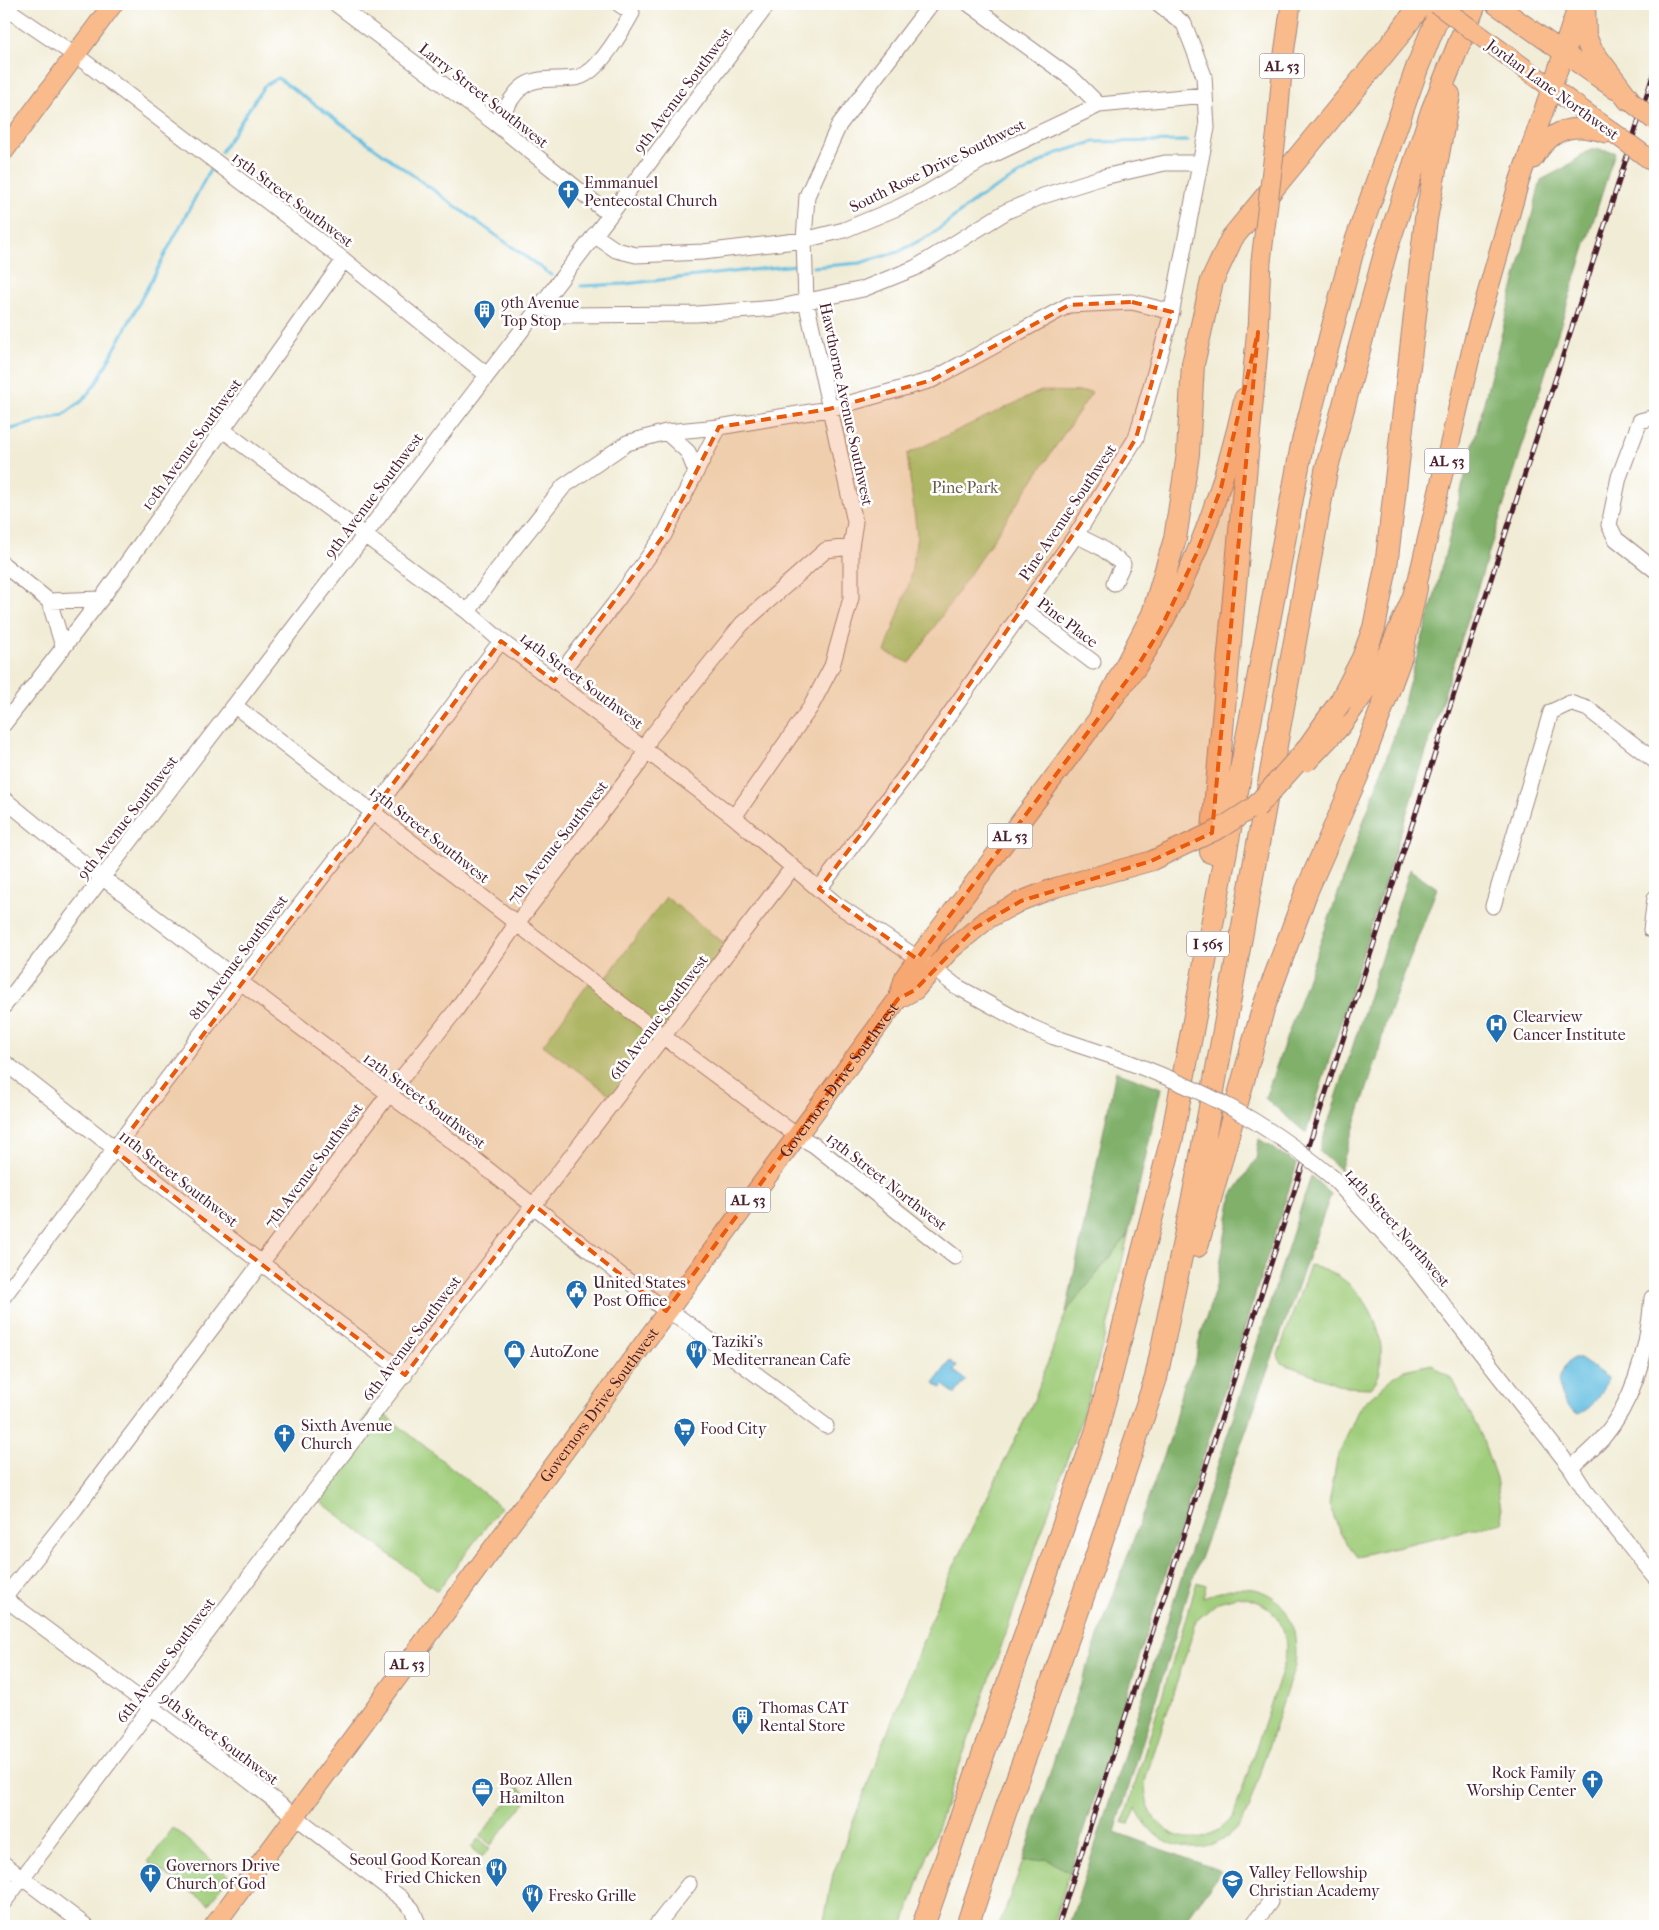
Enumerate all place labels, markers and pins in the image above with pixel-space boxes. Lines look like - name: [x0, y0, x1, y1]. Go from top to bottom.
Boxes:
- place label: Emmanuel Pentecostal Church: [584, 173, 717, 210]
- church icon: Emmanuel Pentecostal Church: [556, 179, 580, 210]
- place label: 9th Avenue Top Stop: [501, 293, 579, 330]
- building icon: 9th Avenue Top Stop: [473, 299, 497, 330]
- place label: Clearview Cancer Institute: [1513, 1007, 1626, 1044]
- hospital icon: Clearview Cancer Institute: [1485, 1013, 1509, 1044]
- place label: United States Post Office: [593, 1273, 686, 1310]
- public building icon: United States Post Office: [565, 1279, 589, 1310]
- place label: Taziki's Mediterranean Cafe: [712, 1332, 851, 1369]
- restaurant icon: Taziki's Mediterranean Cafe: [684, 1338, 708, 1369]
- shop icon: AutoZone: [502, 1339, 526, 1370]
- place label: AutoZone: [529, 1342, 599, 1361]
- place label: Sixth Avenue Church: [301, 1416, 392, 1453]
- supermarket icon: Food City: [672, 1416, 696, 1447]
- place label: Food City: [700, 1419, 767, 1438]
- church icon: Sixth Avenue Church: [273, 1422, 297, 1453]
- place label: Thomas CAT Rental Store: [759, 1698, 849, 1735]
- building icon: Thomas CAT Rental Store: [731, 1704, 755, 1735]
- place label: Rock Family Worship Center: [1466, 1763, 1576, 1800]
- church icon: Rock Family Worship Center: [1580, 1769, 1604, 1800]
- place label: Booz Allen Hamilton: [499, 1770, 573, 1807]
- office icon: Booz Allen Hamilton: [471, 1776, 495, 1807]
- place label: Seoul Good Korean Fried Chicken: [350, 1850, 482, 1887]
- place label: Governors Drive Church of God: [166, 1856, 280, 1893]
- restaurant icon: Seoul Good Korean Fried Chicken: [485, 1856, 509, 1887]
- church icon: Governors Drive Church of God: [138, 1862, 162, 1893]
- place label: Valley Fellowship Christian Academy: [1248, 1863, 1380, 1900]
- school or university icon: Valley Fellowship Christian Academy: [1221, 1869, 1245, 1900]
- restaurant icon: Fresko Grille: [520, 1883, 544, 1914]
- place label: Fresko Grille: [548, 1886, 636, 1905]

